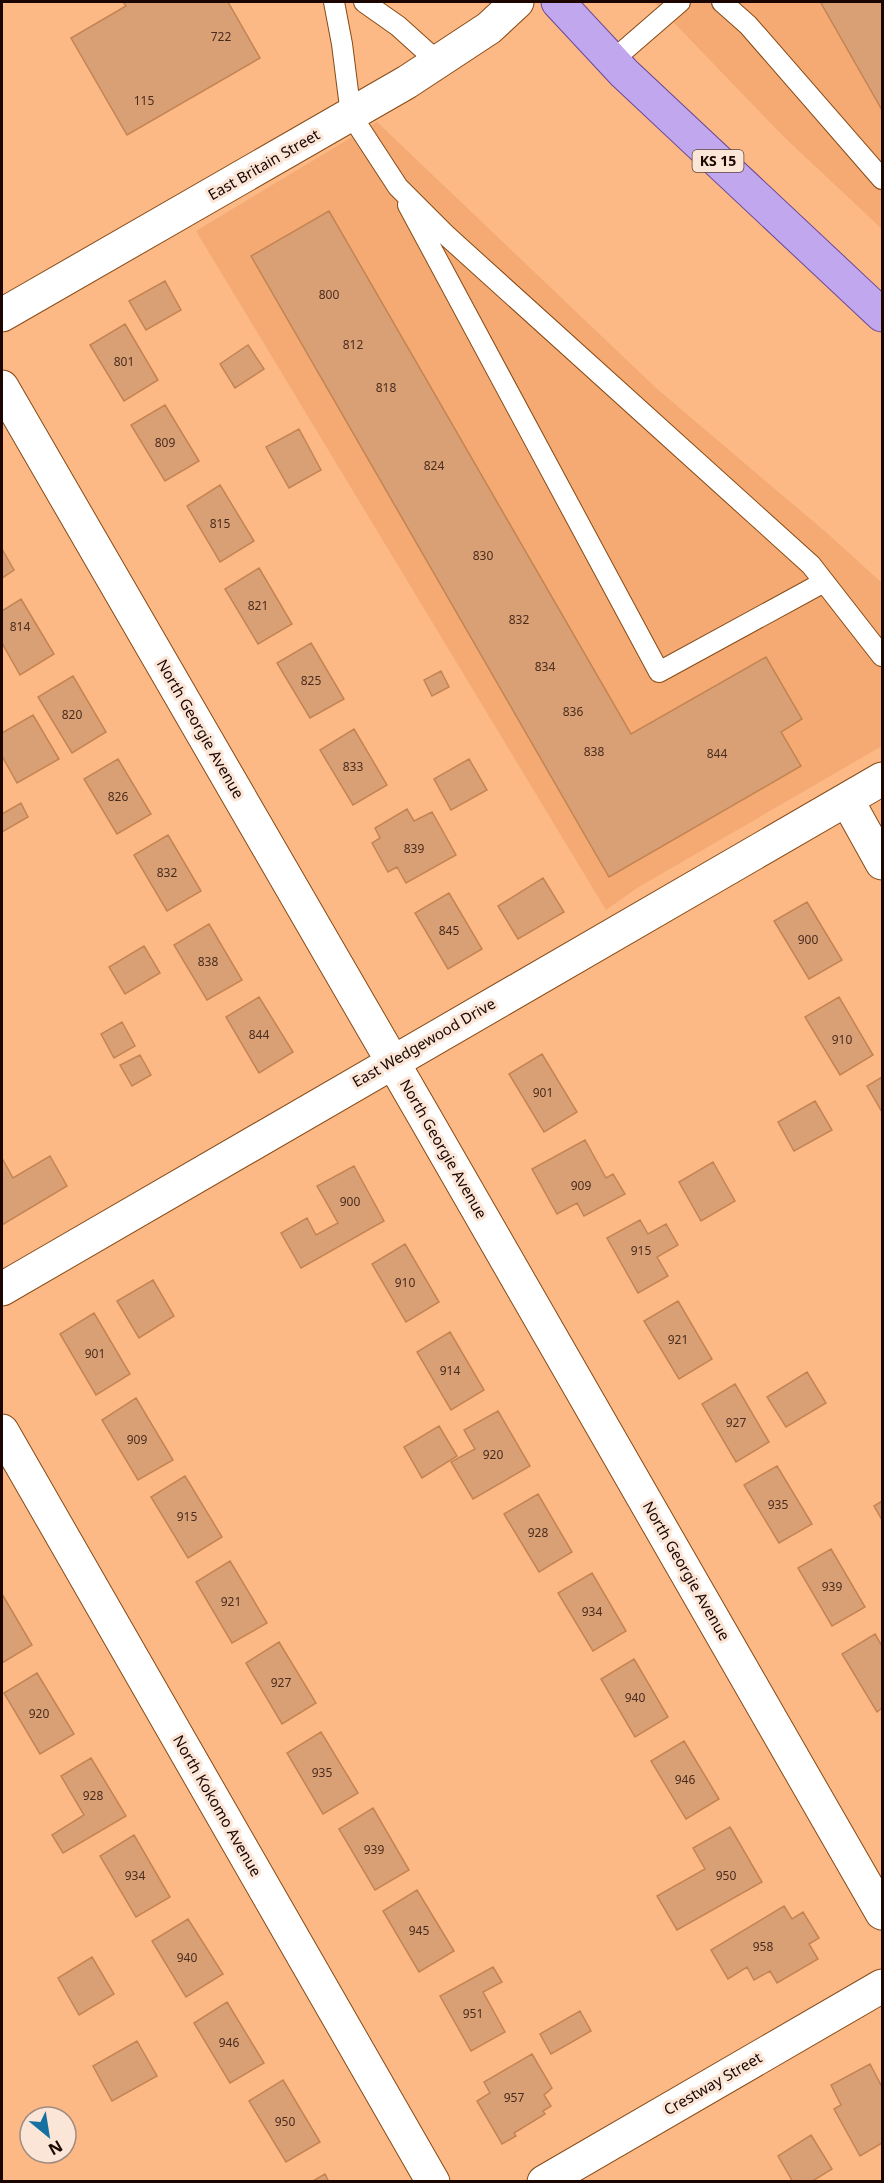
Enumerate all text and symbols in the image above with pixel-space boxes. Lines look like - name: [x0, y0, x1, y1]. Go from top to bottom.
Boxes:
- house number: 722: [211, 28, 231, 45]
- house number: 115: [134, 92, 154, 109]
- street label: East Britain Street: [204, 124, 323, 204]
- road number: KS 15: [692, 150, 744, 172]
- house number: 800: [319, 286, 339, 303]
- house number: 812: [343, 336, 363, 353]
- house number: 801: [114, 353, 134, 370]
- house number: 818: [376, 379, 396, 396]
- house number: 809: [155, 434, 175, 451]
- house number: 824: [424, 457, 444, 474]
- house number: 815: [210, 515, 230, 532]
- house number: 830: [473, 547, 493, 564]
- house number: 821: [248, 597, 268, 614]
- house number: 832: [509, 611, 529, 628]
- house number: 814: [10, 618, 30, 635]
- street label: North Georgie Avenue: [153, 655, 249, 802]
- house number: 834: [535, 658, 555, 675]
- house number: 825: [301, 672, 321, 689]
- house number: 836: [563, 703, 583, 720]
- house number: 820: [62, 706, 82, 723]
- house number: 838: [584, 743, 604, 760]
- house number: 844: [707, 745, 727, 762]
- house number: 833: [343, 758, 363, 775]
- house number: 826: [108, 788, 128, 805]
- house number: 839: [404, 840, 424, 857]
- house number: 832: [157, 864, 177, 881]
- house number: 845: [439, 922, 459, 939]
- house number: 900: [798, 931, 818, 948]
- house number: 838: [198, 953, 218, 970]
- street label: East Wedgewood Drive: [348, 993, 499, 1091]
- house number: 844: [249, 1026, 269, 1043]
- house number: 910: [832, 1031, 852, 1048]
- street label: North Georgie Avenue: [396, 1075, 492, 1222]
- house number: 901: [533, 1084, 553, 1101]
- house number: 909: [571, 1177, 591, 1194]
- house number: 900: [340, 1193, 360, 1210]
- house number: 915: [631, 1242, 651, 1259]
- house number: 910: [395, 1274, 415, 1291]
- house number: 921: [668, 1331, 688, 1348]
- house number: 901: [85, 1345, 105, 1362]
- house number: 914: [440, 1362, 460, 1379]
- house number: 927: [726, 1414, 746, 1431]
- house number: 909: [127, 1431, 147, 1448]
- house number: 920: [483, 1446, 503, 1463]
- house number: 935: [768, 1496, 788, 1513]
- street label: North Georgie Avenue: [639, 1497, 735, 1644]
- house number: 915: [177, 1508, 197, 1525]
- house number: 928: [528, 1524, 548, 1541]
- house number: 939: [822, 1578, 842, 1595]
- house number: 921: [221, 1593, 241, 1610]
- house number: 934: [582, 1603, 602, 1620]
- house number: 927: [271, 1674, 291, 1691]
- house number: 940: [625, 1689, 645, 1706]
- house number: 920: [29, 1705, 49, 1722]
- street label: North Kokomo Avenue: [169, 1731, 267, 1880]
- house number: 935: [312, 1764, 332, 1781]
- house number: 946: [675, 1771, 695, 1788]
- house number: 928: [83, 1787, 103, 1804]
- house number: 939: [364, 1841, 384, 1858]
- house number: 934: [125, 1867, 145, 1884]
- house number: 950: [716, 1867, 736, 1884]
- house number: 945: [409, 1922, 429, 1939]
- house number: 958: [753, 1938, 773, 1955]
- house number: 940: [177, 1949, 197, 1966]
- house number: 951: [463, 2005, 483, 2022]
- house number: 946: [219, 2034, 239, 2051]
- street label: Crestway Street: [660, 2047, 766, 2119]
- house number: 957: [504, 2089, 524, 2106]
- north arrow: [18, 2105, 78, 2165]
- house number: 950: [275, 2113, 295, 2130]
- text: N: [44, 2135, 67, 2161]

